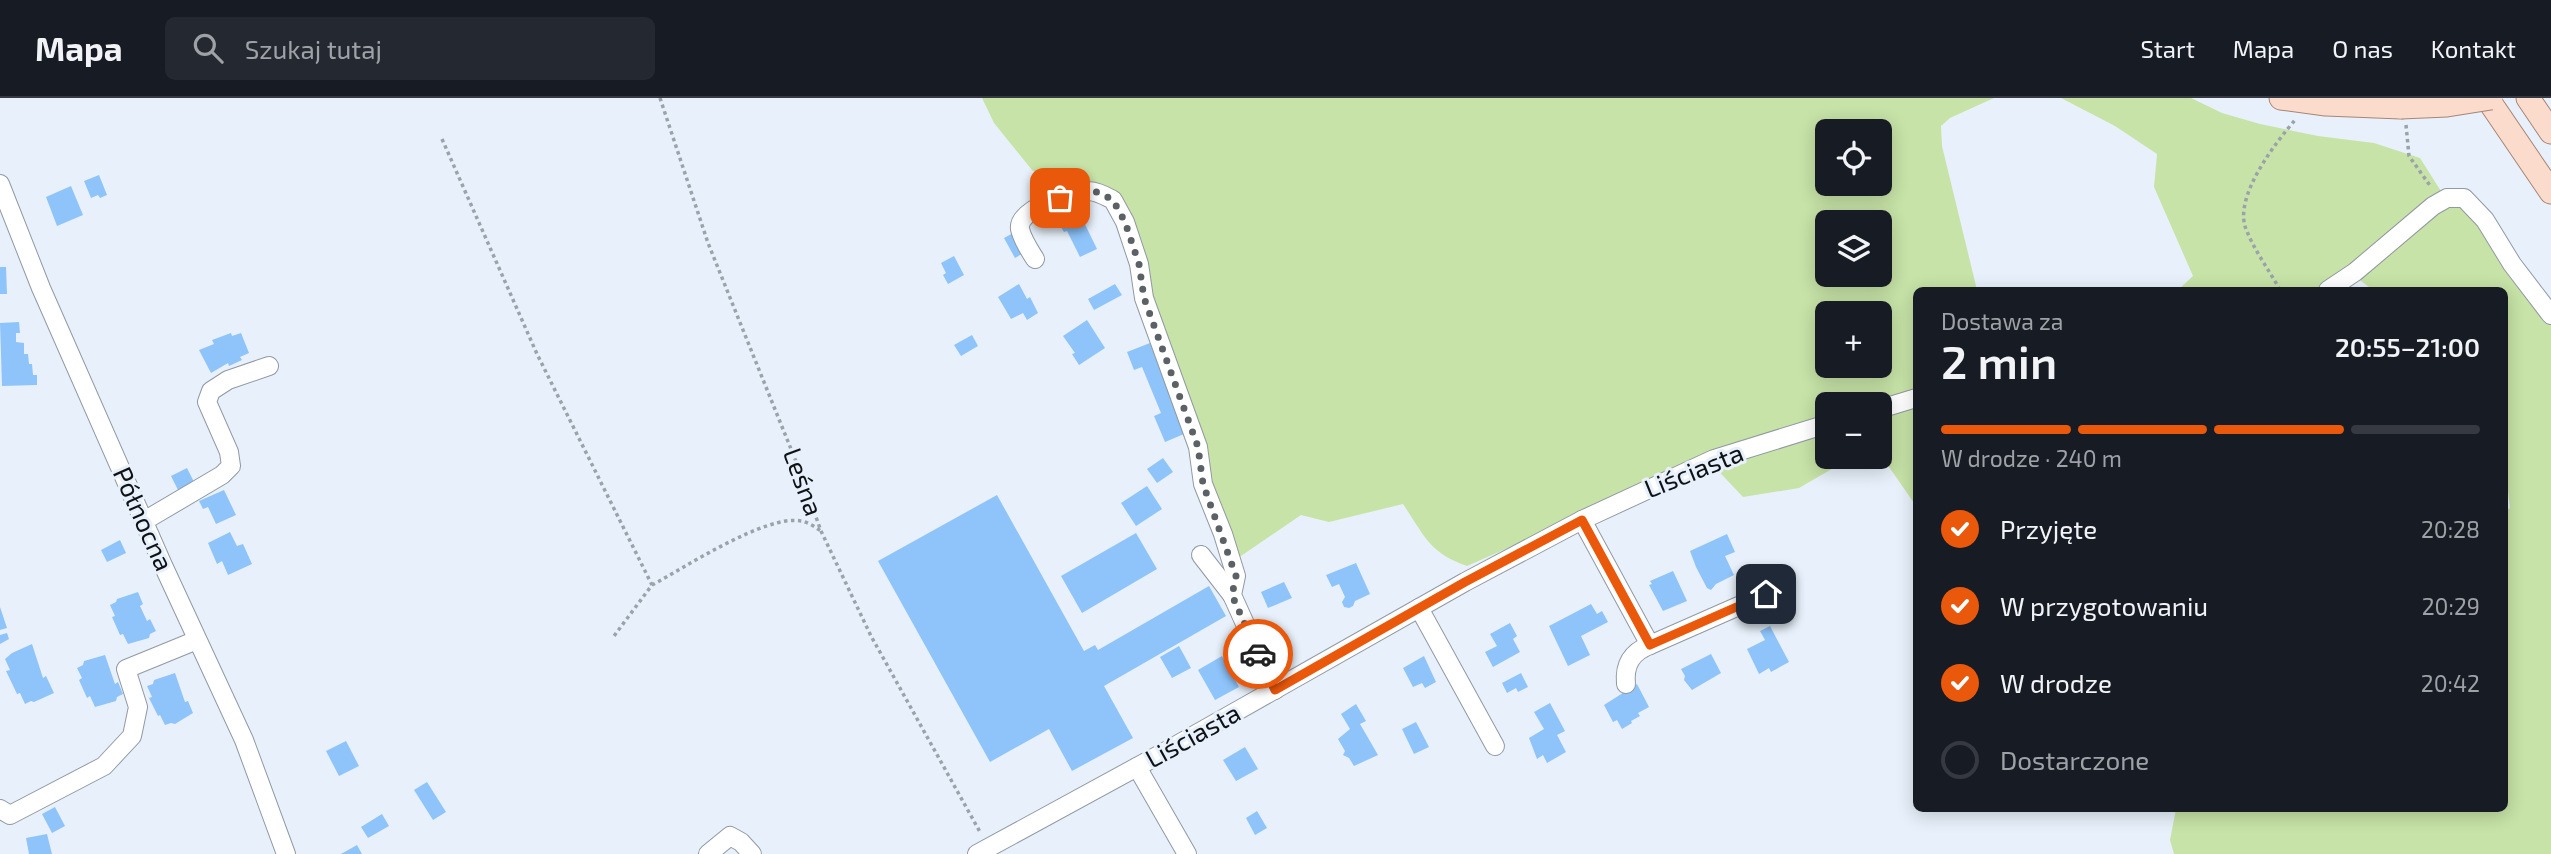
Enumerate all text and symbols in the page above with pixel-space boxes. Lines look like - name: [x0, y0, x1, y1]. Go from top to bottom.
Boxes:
- search box: [165, 17, 655, 80]
- text: Mapa: [35, 28, 123, 68]
- icon: search: [189, 29, 227, 67]
- text: Szukaj tutaj: [245, 33, 382, 64]
- text: Start: [2140, 34, 2195, 63]
- text: Mapa: [2233, 34, 2294, 63]
- text: O nas: [2332, 34, 2393, 63]
- text: Kontakt: [2431, 34, 2516, 63]
- map controls: [1815, 119, 1892, 469]
- button: locate: [1815, 119, 1892, 196]
- pin: [1030, 168, 1090, 228]
- icon: bag: [1041, 179, 1079, 217]
- button: layers: [1815, 210, 1892, 287]
- button: +: [1815, 301, 1892, 378]
- text: Dostawa za: [1941, 307, 2063, 335]
- text: 20:55–21:00: [2335, 331, 2480, 362]
- text: 2 min: [1941, 333, 2057, 388]
- button: −: [1815, 392, 1892, 469]
- street label: Liściasta: [1639, 436, 1747, 503]
- street label: Leśna: [778, 443, 831, 520]
- text: W drodze · 240 m: [1941, 444, 2122, 472]
- street label: Północna: [108, 462, 181, 575]
- icon: check: [1941, 510, 1979, 548]
- text: Przyjęte: [2000, 513, 2097, 544]
- text: 20:28: [2421, 515, 2480, 543]
- pin: [1736, 564, 1796, 624]
- icon: home: [1747, 575, 1785, 613]
- icon: check: [1941, 587, 1979, 625]
- text: W przygotowaniu: [2000, 590, 2208, 621]
- text: 20:29: [2422, 592, 2480, 620]
- courier: [1223, 619, 1293, 689]
- icon: car: [1239, 635, 1277, 673]
- icon: check: [1941, 664, 1979, 702]
- text: W drodze: [2000, 667, 2112, 698]
- text: 20:42: [2421, 669, 2480, 697]
- street label: Liściasta: [1139, 696, 1245, 773]
- text: Dostarczone: [2000, 744, 2149, 775]

